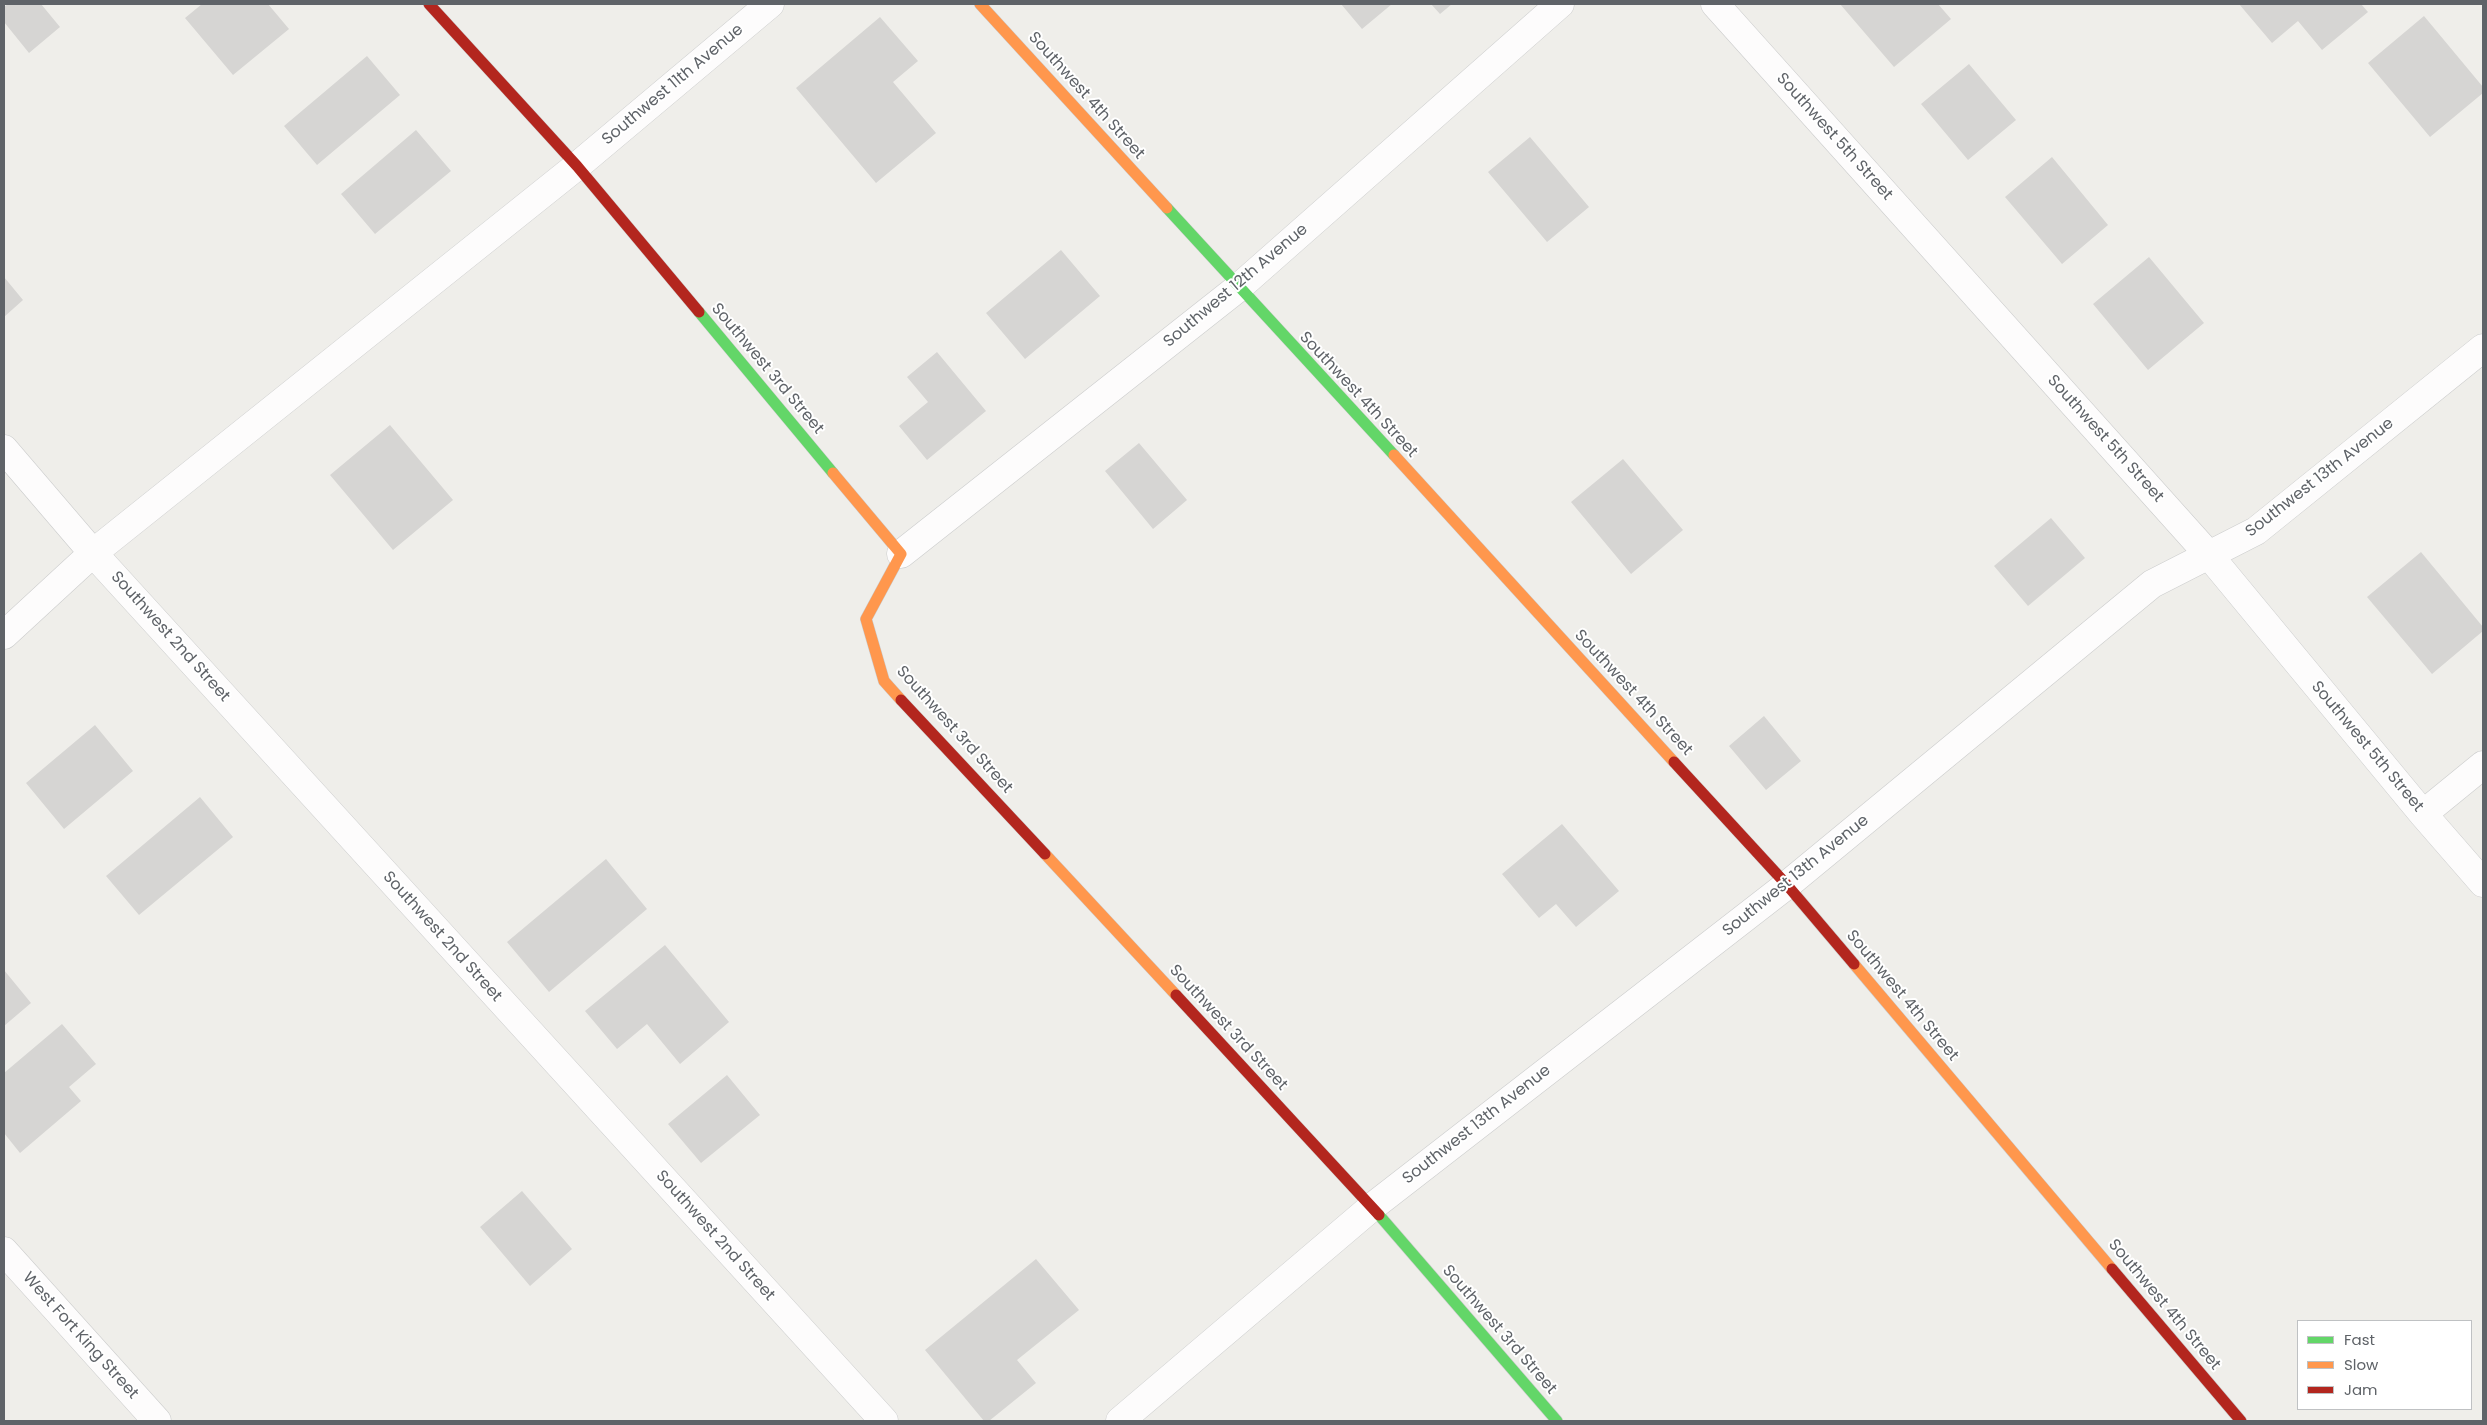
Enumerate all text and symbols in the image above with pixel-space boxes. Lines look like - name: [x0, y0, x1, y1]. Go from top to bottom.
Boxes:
- street label: Southwest 11th Avenue: [599, 20, 747, 150]
- street label: Southwest 4th Street: [1024, 28, 1148, 164]
- street label: Southwest 5th Street: [1772, 69, 1896, 205]
- street label: Southwest 12th Avenue: [1160, 220, 1312, 352]
- street label: Southwest 3rd Street: [707, 300, 827, 438]
- street label: Southwest 4th Street: [1295, 328, 1421, 462]
- street label: Southwest 5th Street: [2043, 371, 2167, 507]
- street label: Southwest 13th Avenue: [2242, 414, 2398, 542]
- street label: Southwest 2nd Street: [106, 568, 234, 706]
- street label: Southwest 4th Street: [1570, 626, 1696, 760]
- street label: Southwest 3rd Street: [892, 662, 1016, 798]
- street label: Southwest 5th Street: [2307, 678, 2427, 816]
- street label: Southwest 13th Avenue: [1719, 811, 1873, 941]
- street label: Southwest 2nd Street: [378, 868, 506, 1006]
- street label: Southwest 4th Street: [1842, 927, 1962, 1065]
- street label: Southwest 3rd Street: [1165, 961, 1291, 1095]
- street label: Southwest 13th Avenue: [1399, 1061, 1555, 1189]
- street label: Southwest 2nd Street: [651, 1167, 779, 1305]
- street label: Southwest 4th Street: [2104, 1236, 2224, 1374]
- street label: Southwest 3rd Street: [1438, 1262, 1560, 1398]
- street label: West Fort King Street: [18, 1269, 142, 1403]
- legend: [2297, 1320, 2472, 1410]
- text: Fast: [2344, 1329, 2375, 1350]
- text: Slow: [2344, 1354, 2378, 1375]
- text: Jam: [2344, 1379, 2378, 1400]

